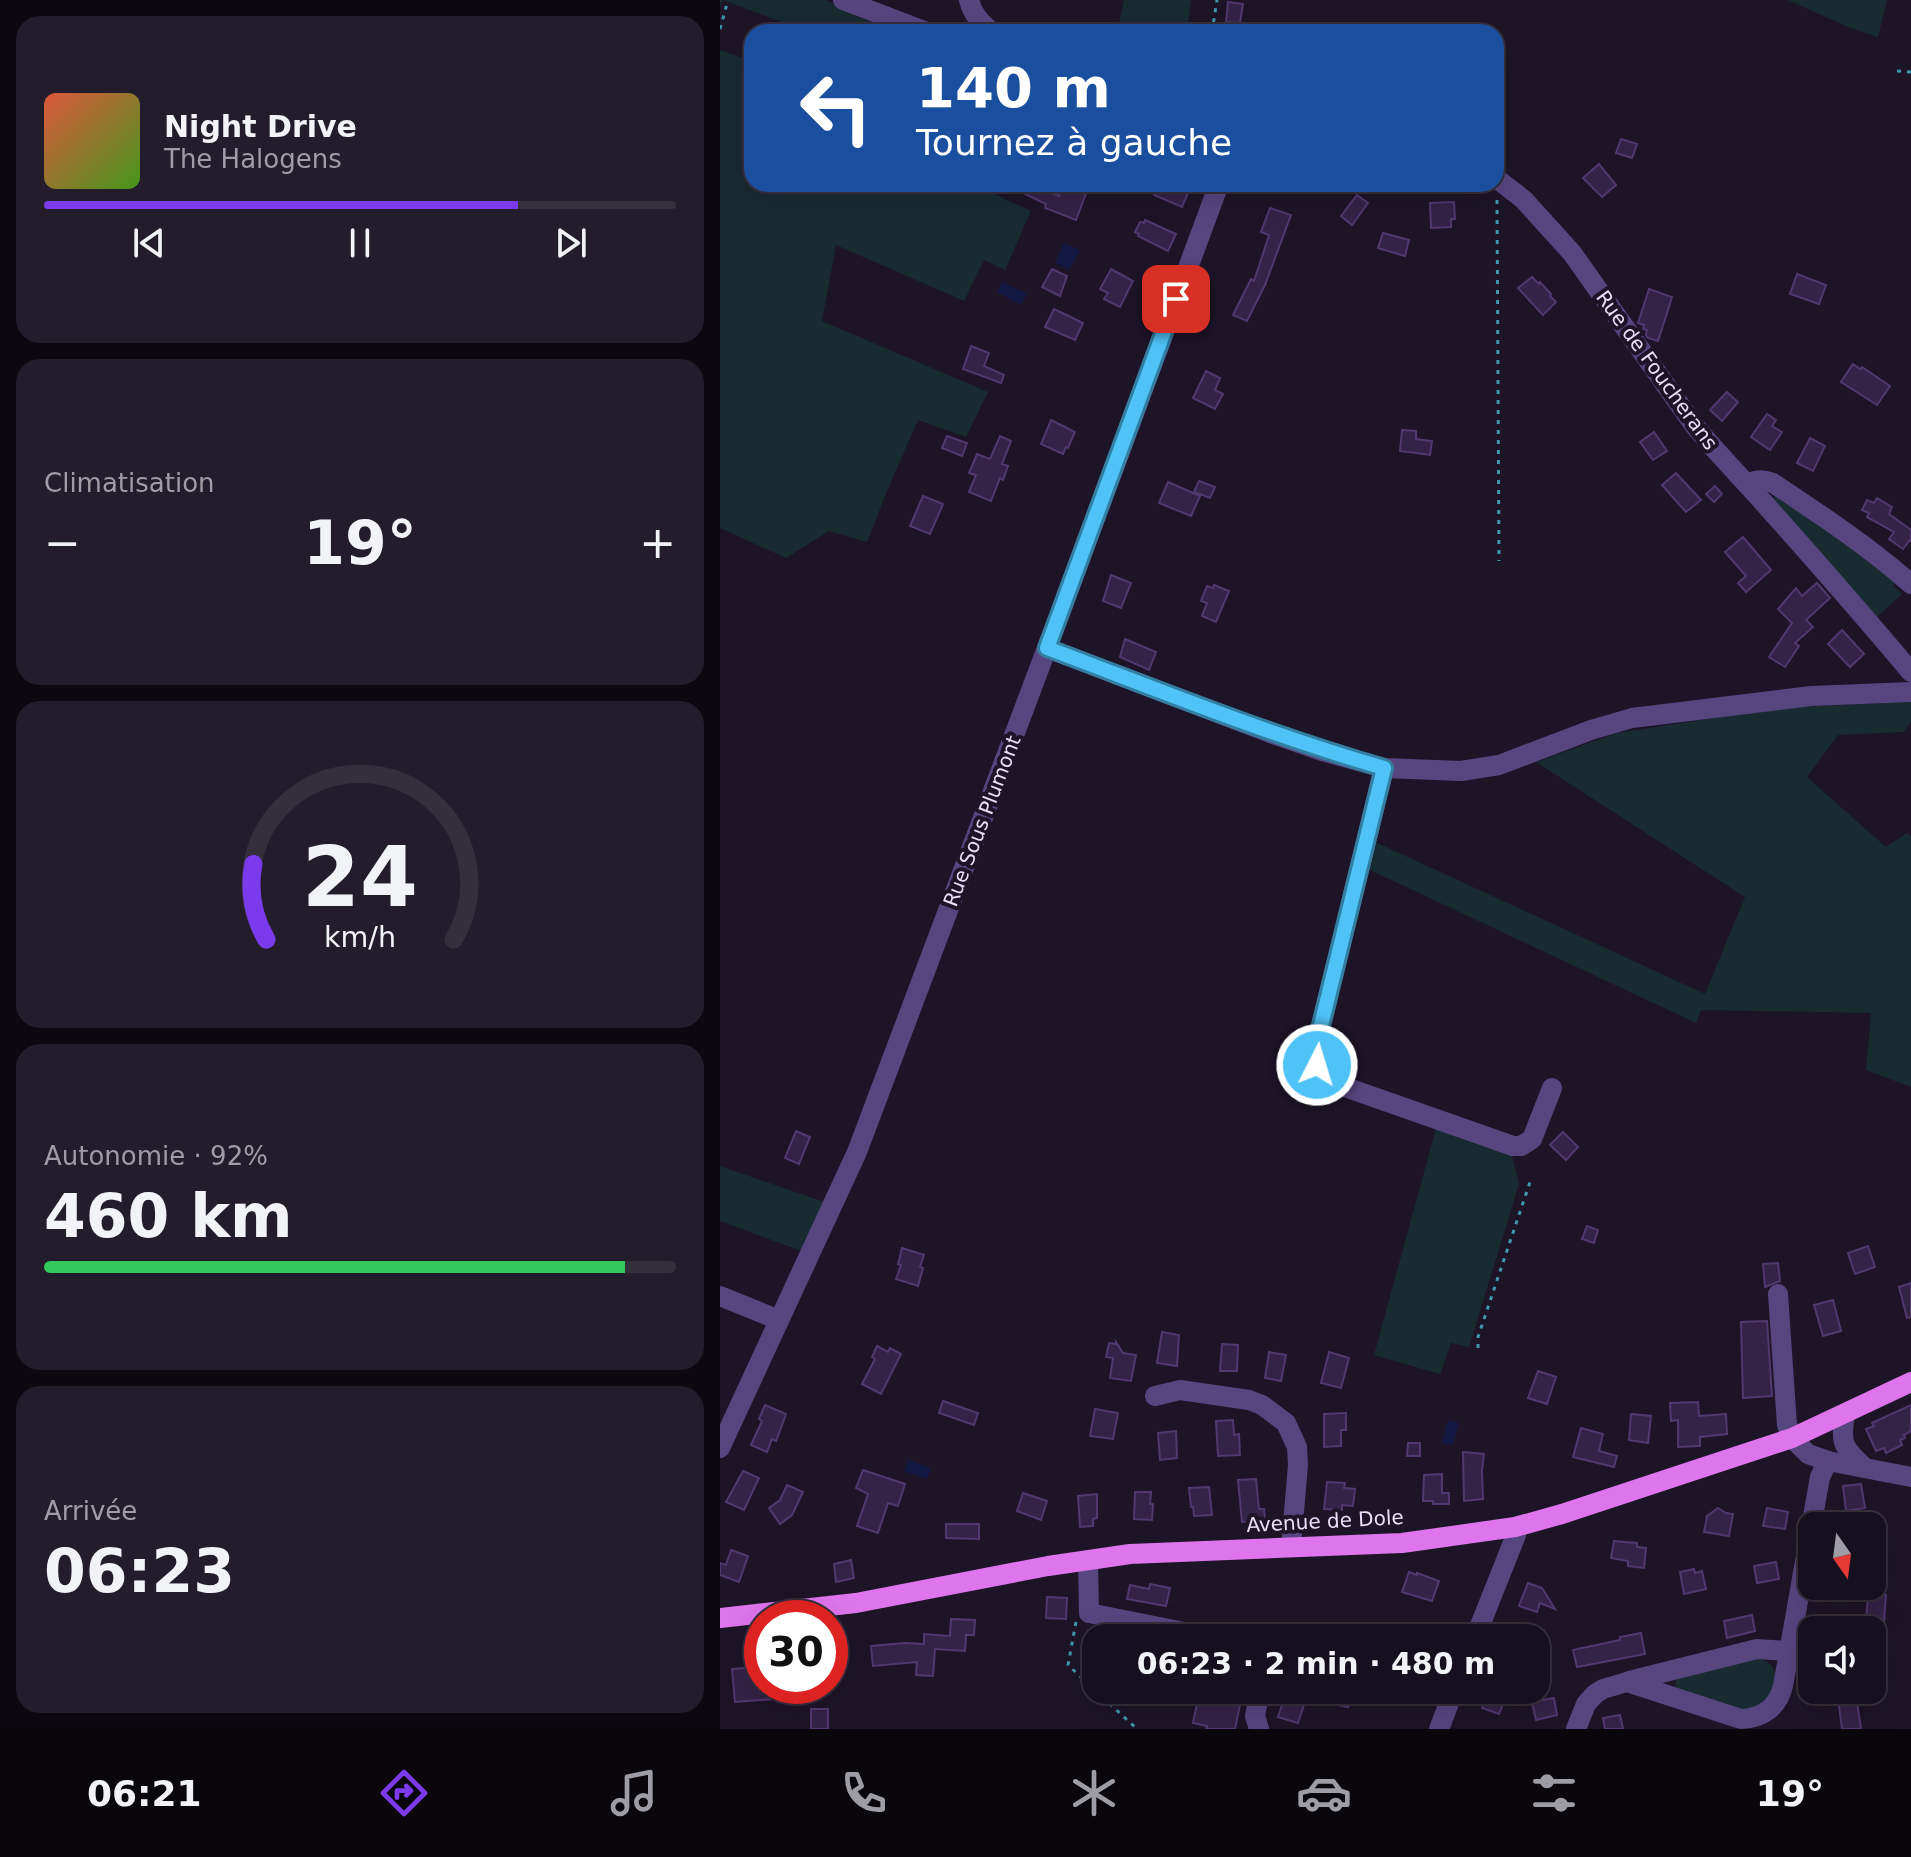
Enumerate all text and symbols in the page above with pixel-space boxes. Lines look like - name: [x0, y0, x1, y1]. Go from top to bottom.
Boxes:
- text: 140 m: [916, 55, 1111, 120]
- icon: left: [784, 56, 888, 160]
- text: Night Drive: [164, 109, 357, 144]
- text: Tournez à gauche: [916, 122, 1232, 163]
- text: The Halogens: [164, 144, 342, 174]
- icon: previous: [127, 221, 171, 265]
- icon: pause: [338, 221, 382, 265]
- icon: next: [549, 221, 593, 265]
- pin: [1142, 265, 1210, 333]
- icon: arrive: [1154, 277, 1198, 321]
- street label: Rue de Foucherans: [1591, 286, 1723, 454]
- text: Climatisation: [44, 468, 215, 498]
- text: 19°: [303, 508, 417, 578]
- text: −: [44, 517, 81, 568]
- text: +: [639, 517, 676, 568]
- street label: Rue Sous Plumont: [938, 732, 1026, 910]
- text: 24: [302, 829, 418, 926]
- text: km/h: [324, 921, 396, 955]
- position arrow: [1275, 1023, 1359, 1107]
- text: Autonomie · 92%: [44, 1141, 268, 1171]
- text: 460 km: [44, 1181, 293, 1251]
- text: Arrivée: [44, 1496, 137, 1526]
- street label: Avenue de Dole: [1246, 1505, 1404, 1537]
- north arrow: [1798, 1512, 1886, 1600]
- map controls: [1798, 1512, 1886, 1704]
- text: 06:23: [44, 1536, 235, 1606]
- speed limit sign: 30: [744, 1600, 848, 1704]
- button: sound: [1798, 1616, 1886, 1704]
- text: 06:23 · 2 min · 480 m: [1137, 1646, 1495, 1681]
- icon: directions: [376, 1765, 432, 1821]
- icon: music: [606, 1765, 662, 1821]
- icon: phone: [836, 1765, 892, 1821]
- icon: climate: [1066, 1765, 1122, 1821]
- icon: car: [1296, 1765, 1352, 1821]
- icon: filters: [1526, 1765, 1582, 1821]
- text: 06:21: [87, 1773, 202, 1814]
- text: 19°: [1756, 1773, 1824, 1814]

